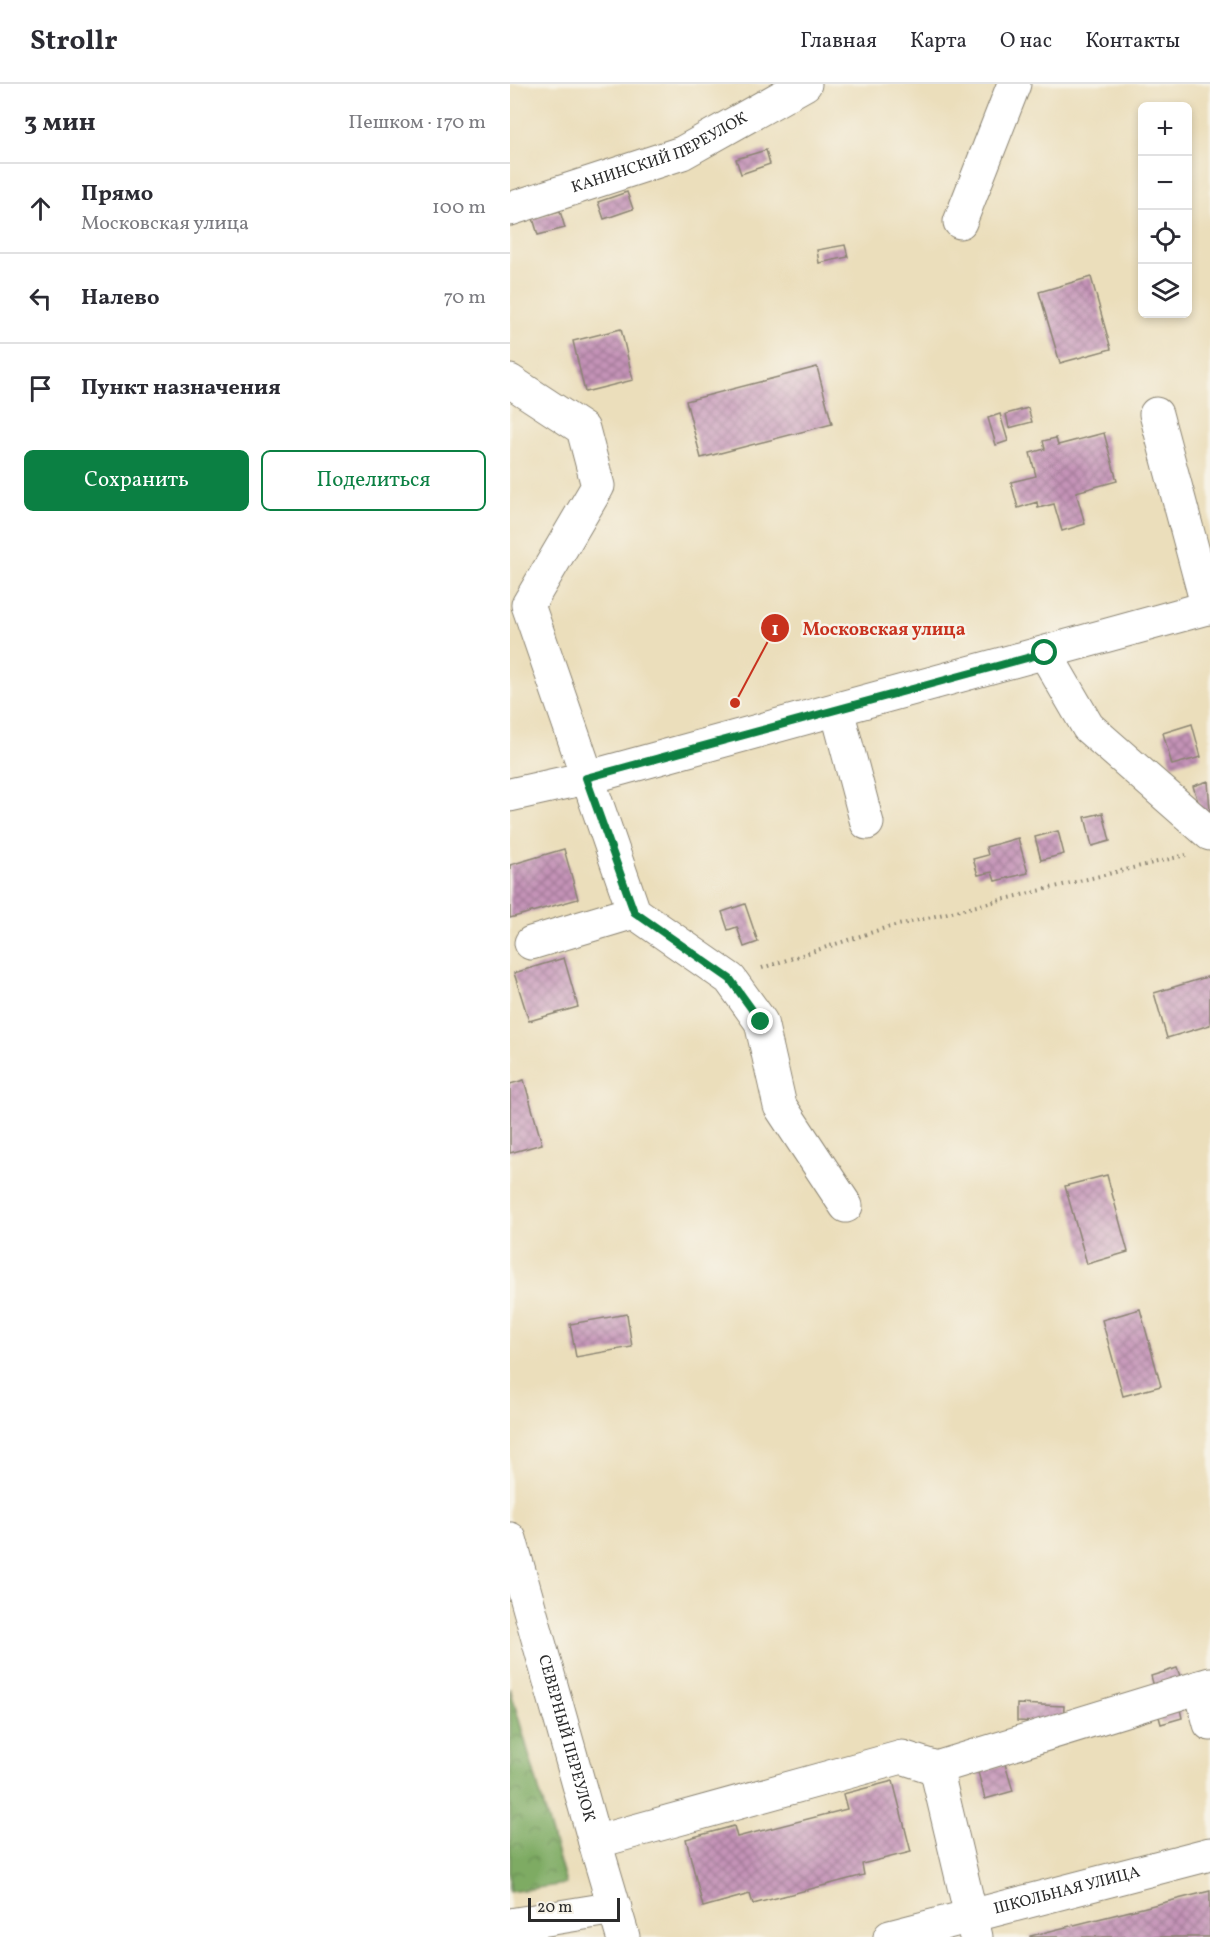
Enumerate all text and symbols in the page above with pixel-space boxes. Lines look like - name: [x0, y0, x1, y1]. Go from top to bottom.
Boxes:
- text: Strollr: [30, 22, 118, 61]
- text: Главная: [800, 27, 877, 56]
- text: Карта: [910, 27, 967, 56]
- text: О нас: [1000, 27, 1052, 56]
- text: Контакты: [1085, 27, 1180, 56]
- map controls: [1138, 102, 1192, 318]
- button: +: [1138, 102, 1192, 156]
- text: 3 мин: [24, 105, 96, 141]
- street label: КАНИНСКИЙ ПЕРЕУЛОК: [569, 107, 752, 199]
- text: Пешком · 170 m: [348, 109, 486, 137]
- button: −: [1138, 156, 1192, 210]
- text: Прямо: [81, 179, 153, 210]
- icon: ahead: [24, 192, 57, 225]
- text: 100 m: [432, 194, 486, 222]
- text: Московская улица: [81, 210, 249, 238]
- button: locate: [1138, 210, 1192, 264]
- button: layers: [1138, 264, 1192, 318]
- icon: left: [24, 282, 57, 315]
- text: Налево: [81, 283, 160, 314]
- text: 70 m: [443, 284, 486, 312]
- icon: arrive: [24, 372, 57, 405]
- text: Пункт назначения: [81, 373, 281, 404]
- button: Сохранить: [24, 450, 249, 511]
- button: Поделиться: [261, 450, 486, 511]
- callout: Московская улица: [760, 610, 978, 646]
- text: 1: [771, 618, 779, 643]
- text: Московская улица: [803, 618, 966, 643]
- route start: [1031, 639, 1057, 665]
- route end: [747, 1008, 773, 1034]
- street label: СЕВЕРНЫЙ ПЕРЕУЛОК: [532, 1652, 600, 1824]
- street label: ШКОЛЬНАЯ УЛИЦА: [992, 1862, 1143, 1921]
- scale bar: [528, 1895, 620, 1922]
- text: 20 m: [537, 1897, 572, 1919]

